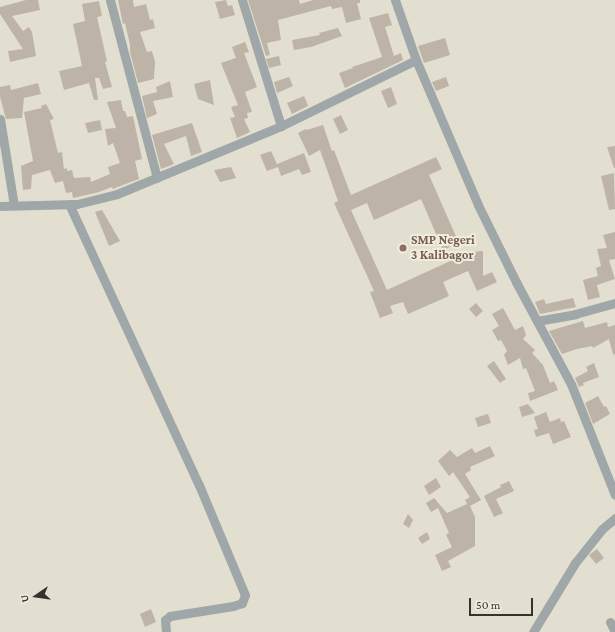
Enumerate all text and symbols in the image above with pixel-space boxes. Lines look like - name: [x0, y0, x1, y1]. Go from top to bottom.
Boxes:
- place label: SMP Negeri 3 Kalibagor: [411, 233, 475, 264]
- marker: SMP Negeri 3 Kalibagor: [398, 243, 408, 253]
- north arrow: [16, 576, 56, 616]
- scale bar: [471, 590, 535, 616]
- text: U: [18, 594, 31, 604]
- text: 50 m: [476, 598, 500, 612]

